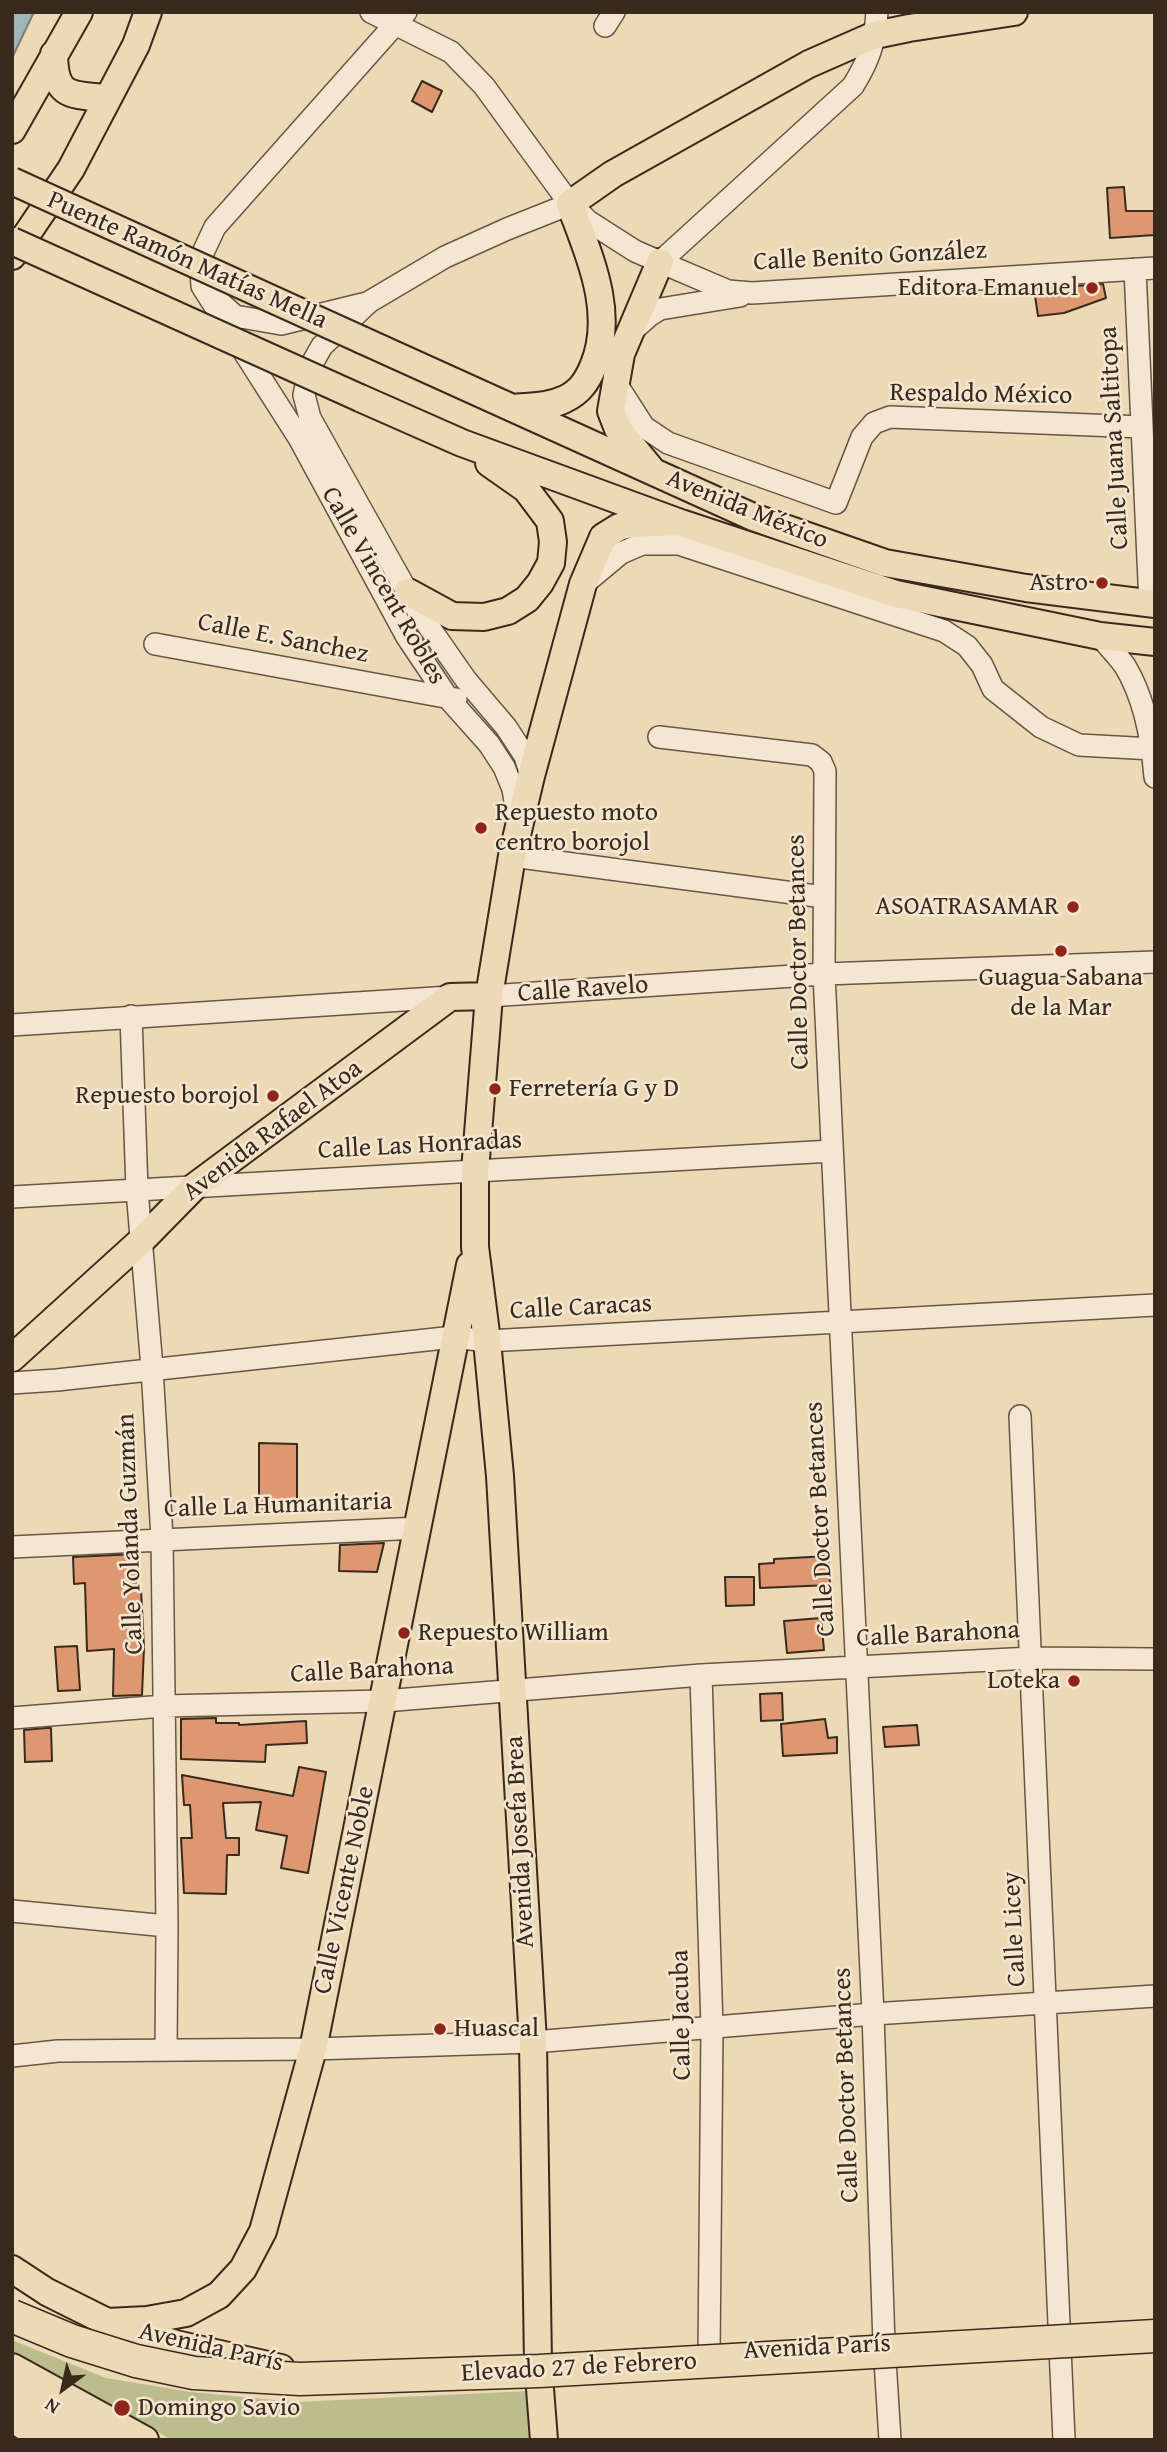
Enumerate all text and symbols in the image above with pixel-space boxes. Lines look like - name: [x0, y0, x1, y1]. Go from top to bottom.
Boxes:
- street label: Puente Ramón Matías Mella: [42, 185, 332, 337]
- street label: Calle Benito González: [753, 235, 987, 279]
- place label: Editora Emanuel: [898, 272, 1078, 304]
- marker: Editora Emanuel: [1084, 280, 1100, 296]
- street label: Calle Juana Saltitopa: [1094, 326, 1136, 550]
- street label: Respaldo México: [889, 378, 1073, 412]
- street label: Avenida México: [662, 463, 832, 557]
- street label: Calle Vincent Robles: [314, 482, 452, 690]
- place label: Astro: [1029, 567, 1088, 599]
- marker: Astro: [1094, 575, 1110, 591]
- street label: Calle E. Sanchez: [195, 607, 371, 671]
- place label: Repuesto moto centro borojol: [495, 797, 658, 858]
- marker: Repuesto moto centro borojol: [473, 820, 489, 836]
- street label: Calle Doctor Betances: [781, 834, 817, 1070]
- place label: ASOATRASAMAR: [875, 891, 1059, 923]
- marker: ASOATRASAMAR: [1065, 899, 1081, 915]
- marker: Guagua Sabana de la Mar: [1053, 943, 1069, 959]
- place label: Guagua Sabana de la Mar: [979, 962, 1143, 1024]
- street label: Calle Ravelo: [517, 970, 649, 1010]
- street label: Avenida Rafael Atoa: [177, 1053, 369, 1209]
- place label: Ferretería G y D: [509, 1073, 679, 1105]
- place label: Repuesto borojol: [75, 1080, 259, 1112]
- marker: Ferretería G y D: [487, 1081, 503, 1097]
- marker: Repuesto borojol: [265, 1088, 281, 1104]
- street label: Calle Las Honradas: [317, 1125, 523, 1167]
- street label: Calle Caracas: [509, 1289, 653, 1327]
- street label: Calle Doctor Betances: [799, 1401, 843, 1637]
- street label: Calle Yolanda Guzmán: [111, 1413, 151, 1655]
- street label: Calle La Humanitaria: [163, 1486, 393, 1526]
- street label: Calle Barahona: [856, 1615, 1020, 1655]
- place label: Repuesto William: [418, 1617, 609, 1649]
- marker: Repuesto William: [396, 1625, 412, 1641]
- street label: Calle Barahona: [290, 1651, 454, 1691]
- place label: Loteka: [987, 1665, 1060, 1697]
- marker: Loteka: [1066, 1673, 1082, 1689]
- street label: Avenida Josefa Brea: [500, 1735, 542, 1949]
- street label: Calle Vicente Noble: [308, 1783, 382, 1997]
- street label: Calle Licey: [996, 1870, 1034, 1988]
- street label: Calle Jacuba: [665, 1949, 699, 2081]
- street label: Calle Doctor Betances: [827, 1967, 867, 2203]
- place label: Huascal: [454, 2013, 539, 2045]
- marker: Huascal: [432, 2021, 448, 2037]
- street label: Avenida París: [136, 2316, 286, 2380]
- street label: Avenida París: [743, 2329, 891, 2367]
- street label: Elevado 27 de Febrero: [460, 2346, 698, 2390]
- north arrow: [28, 2354, 98, 2424]
- text: N: [39, 2391, 65, 2422]
- place label: Domingo Savio: [138, 2392, 300, 2424]
- marker: Domingo Savio: [112, 2398, 132, 2418]

